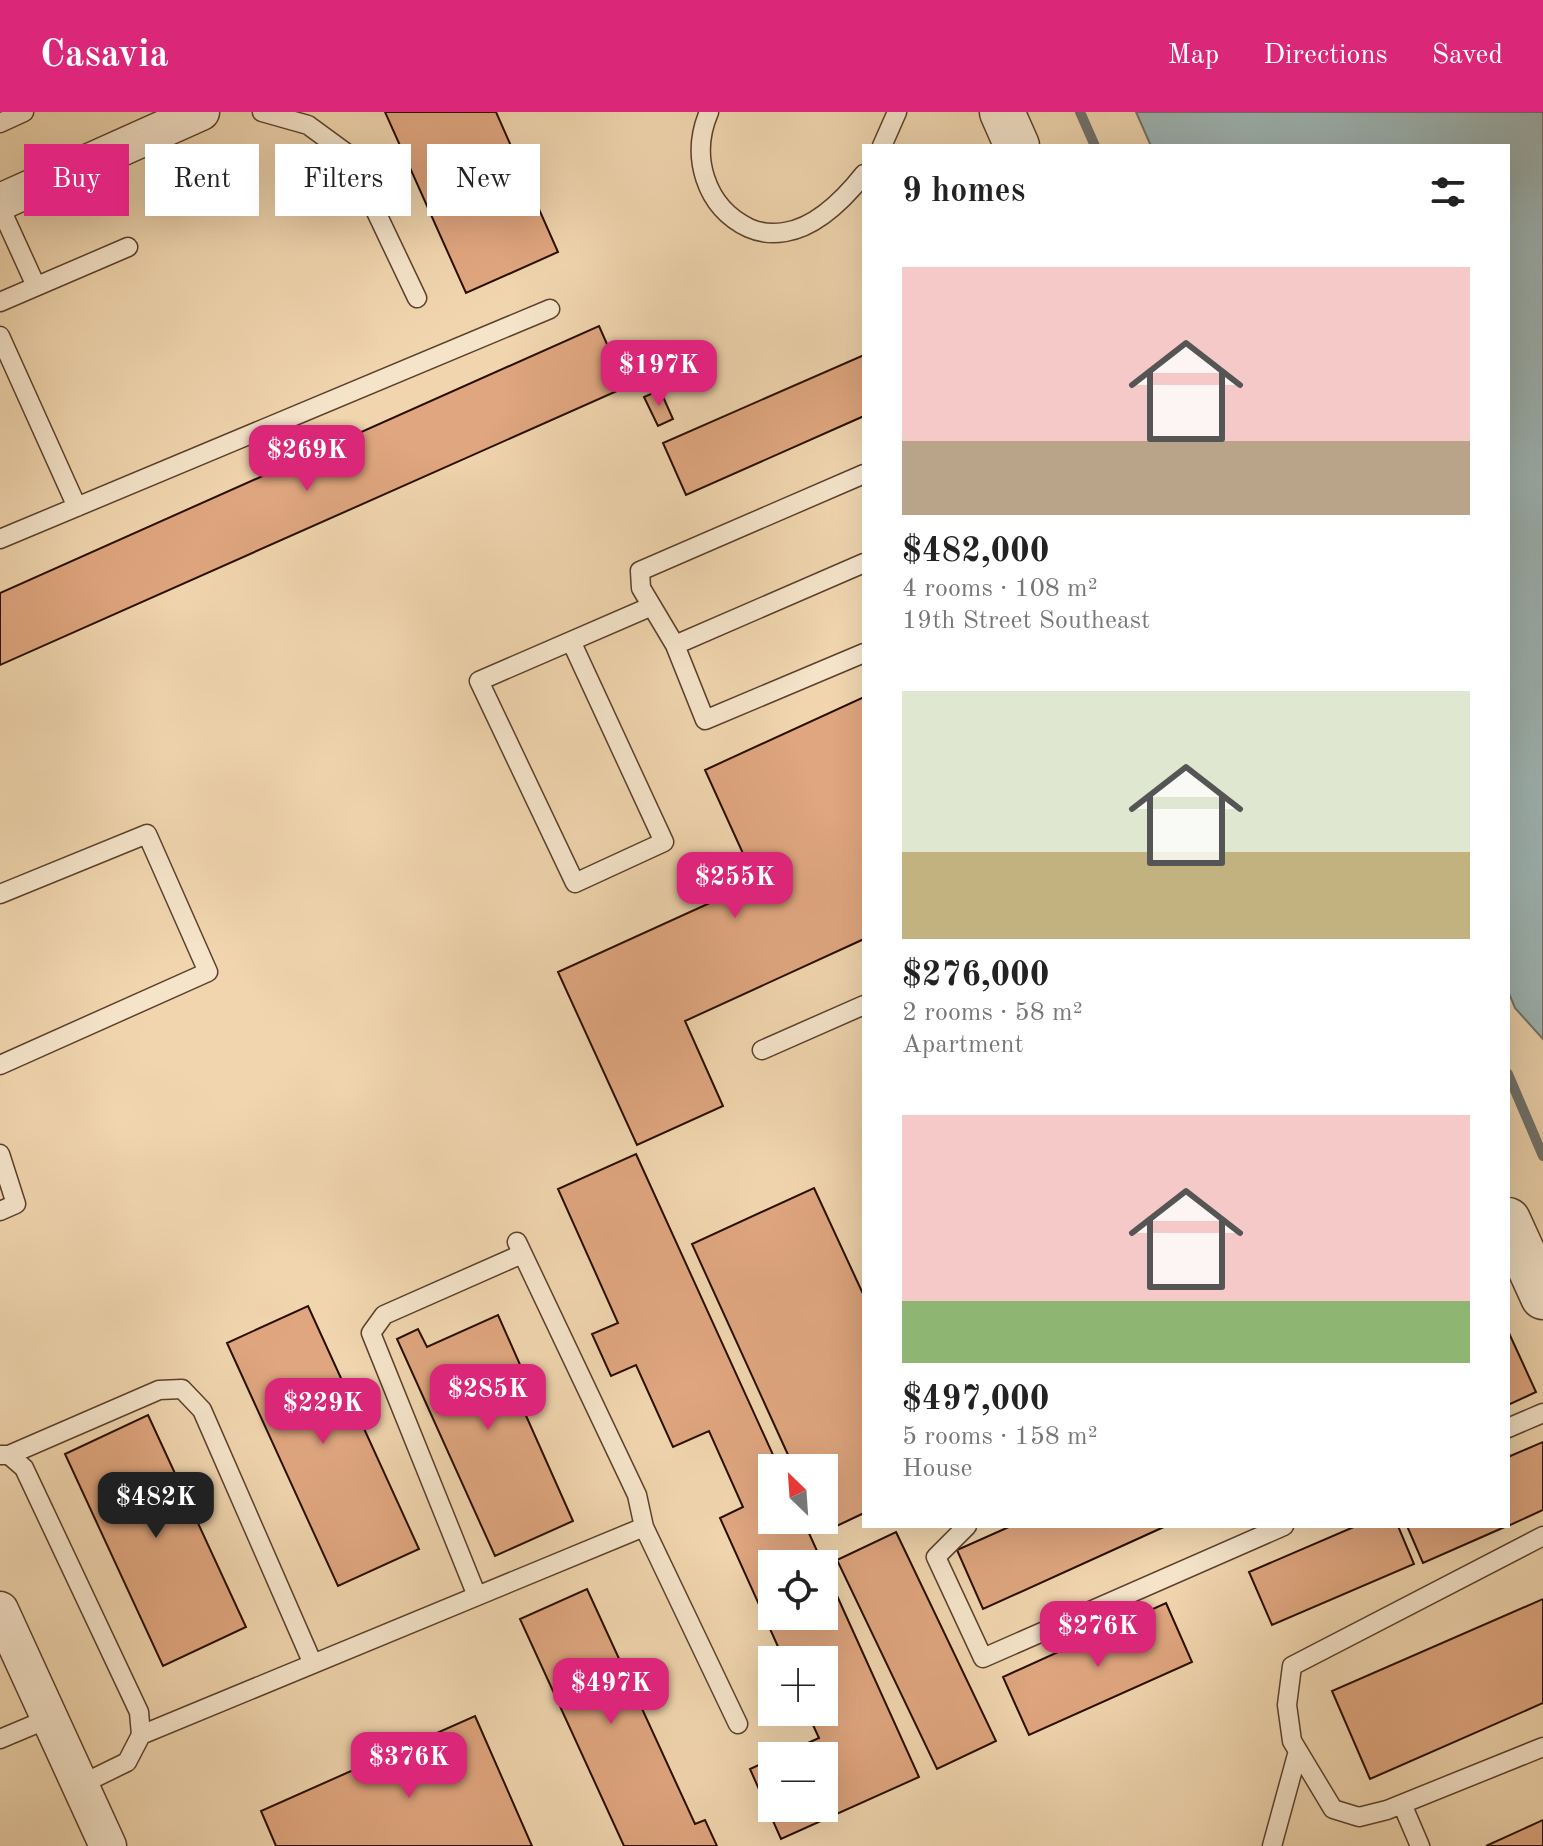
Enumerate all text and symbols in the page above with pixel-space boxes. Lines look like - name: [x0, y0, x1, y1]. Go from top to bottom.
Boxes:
- text: Casavia: [40, 37, 169, 75]
- text: Map: [1167, 42, 1219, 70]
- text: Directions: [1263, 42, 1388, 70]
- text: Saved: [1432, 42, 1503, 70]
- chip: Buy: [24, 144, 129, 216]
- chip: Rent: [145, 144, 259, 216]
- chip: Filters: [275, 144, 411, 216]
- chip: New: [427, 144, 540, 216]
- icon: filters: [1426, 170, 1470, 214]
- text: 9 homes: [902, 175, 1025, 209]
- icon: home: [1114, 319, 1258, 463]
- pin: $197K: [603, 340, 715, 408]
- text: $197K: [619, 353, 699, 379]
- pin: $269K: [251, 425, 363, 493]
- text: $269K: [267, 438, 347, 464]
- text: $482,000: [902, 535, 1050, 569]
- text: 4 rooms · 108 m²: [902, 576, 1098, 602]
- text: 19th Street Southeast: [902, 608, 1150, 634]
- icon: home: [1114, 743, 1258, 887]
- pin: $255K: [679, 852, 791, 920]
- text: $255K: [695, 865, 775, 891]
- text: $276,000: [902, 959, 1050, 993]
- text: 2 rooms · 58 m²: [902, 1000, 1083, 1026]
- text: Apartment: [902, 1032, 1024, 1058]
- icon: home: [1114, 1167, 1258, 1311]
- pin: $285K: [432, 1364, 544, 1432]
- text: $285K: [448, 1377, 528, 1403]
- pin: $229K: [267, 1378, 379, 1446]
- text: $497,000: [902, 1383, 1050, 1417]
- text: $229K: [283, 1391, 363, 1417]
- text: 5 rooms · 158 m²: [902, 1424, 1098, 1450]
- north arrow: [758, 1454, 838, 1534]
- map controls: [758, 1454, 838, 1822]
- text: House: [902, 1456, 973, 1482]
- pin: $482K: [100, 1472, 212, 1540]
- text: $482K: [116, 1485, 196, 1511]
- button: locate: [758, 1550, 838, 1630]
- pin: $276K: [1042, 1601, 1154, 1669]
- text: $276K: [1058, 1614, 1138, 1640]
- button: +: [758, 1646, 838, 1726]
- pin: $497K: [555, 1658, 667, 1726]
- text: $497K: [571, 1671, 651, 1697]
- pin: $376K: [353, 1732, 465, 1800]
- button: −: [758, 1742, 838, 1822]
- text: $376K: [369, 1745, 449, 1771]

